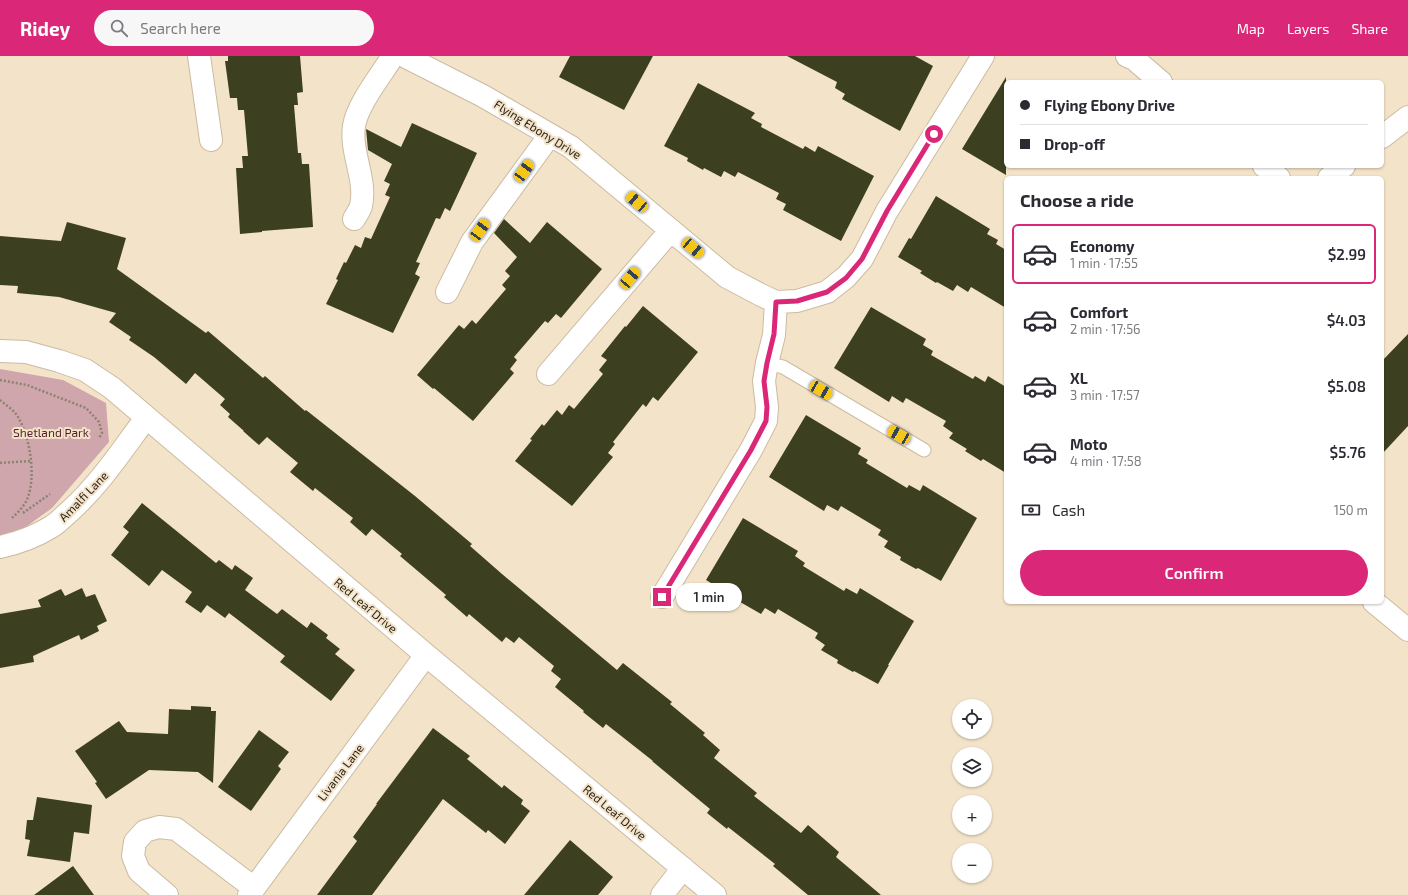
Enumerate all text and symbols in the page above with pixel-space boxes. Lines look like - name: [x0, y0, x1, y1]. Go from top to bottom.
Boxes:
- search box: [94, 10, 374, 46]
- text: Ridey: [20, 17, 70, 40]
- icon: search: [108, 17, 130, 39]
- text: Search here: [140, 19, 221, 37]
- text: Map: [1237, 20, 1265, 37]
- text: Layers: [1287, 20, 1329, 37]
- text: Share: [1351, 20, 1388, 37]
- text: Flying Ebony Drive: [1044, 96, 1175, 114]
- street label: Flying Ebony Drive: [492, 97, 584, 161]
- route start: [925, 125, 943, 143]
- text: Drop-off: [1044, 135, 1105, 153]
- car: [512, 158, 536, 184]
- text: Choose a ride: [1020, 189, 1134, 211]
- car: [624, 190, 650, 214]
- car: [468, 217, 492, 243]
- car: [680, 236, 706, 260]
- icon: car: [1022, 236, 1058, 272]
- text: Economy: [1070, 237, 1135, 255]
- text: $2.99: [1328, 245, 1366, 263]
- text: 1 min · 17:55: [1070, 255, 1138, 271]
- car: [618, 265, 642, 291]
- icon: car: [1022, 302, 1058, 338]
- text: Comfort: [1070, 303, 1128, 321]
- text: $4.03: [1327, 311, 1366, 329]
- text: 2 min · 17:56: [1070, 321, 1141, 337]
- icon: car: [1022, 368, 1058, 404]
- text: XL: [1070, 369, 1088, 387]
- text: $5.08: [1327, 377, 1366, 395]
- car: [808, 379, 834, 401]
- text: 3 min · 17:57: [1070, 387, 1140, 403]
- car: [886, 424, 912, 446]
- park label: Shetland Park: [13, 425, 89, 439]
- icon: car: [1022, 434, 1058, 470]
- text: Moto: [1070, 435, 1108, 453]
- text: $5.76: [1330, 443, 1366, 461]
- text: 4 min · 17:58: [1070, 453, 1142, 469]
- street label: Amalfi Lane: [56, 468, 110, 524]
- icon: cash: [1020, 499, 1042, 521]
- text: Cash: [1052, 501, 1085, 519]
- text: 150 m: [1334, 502, 1368, 518]
- button: Confirm: [1020, 550, 1368, 596]
- street label: Red Leaf Drive: [332, 575, 400, 635]
- callout: 1 min: [676, 583, 742, 611]
- route end: [653, 588, 671, 606]
- text: 1 min: [694, 589, 724, 605]
- map controls: [952, 699, 992, 883]
- button: locate: [952, 699, 992, 739]
- street label: Livania Lane: [314, 741, 366, 803]
- button: layers: [952, 747, 992, 787]
- street label: Red Leaf Drive: [581, 782, 649, 842]
- button: +: [952, 795, 992, 835]
- button: −: [952, 843, 992, 883]

